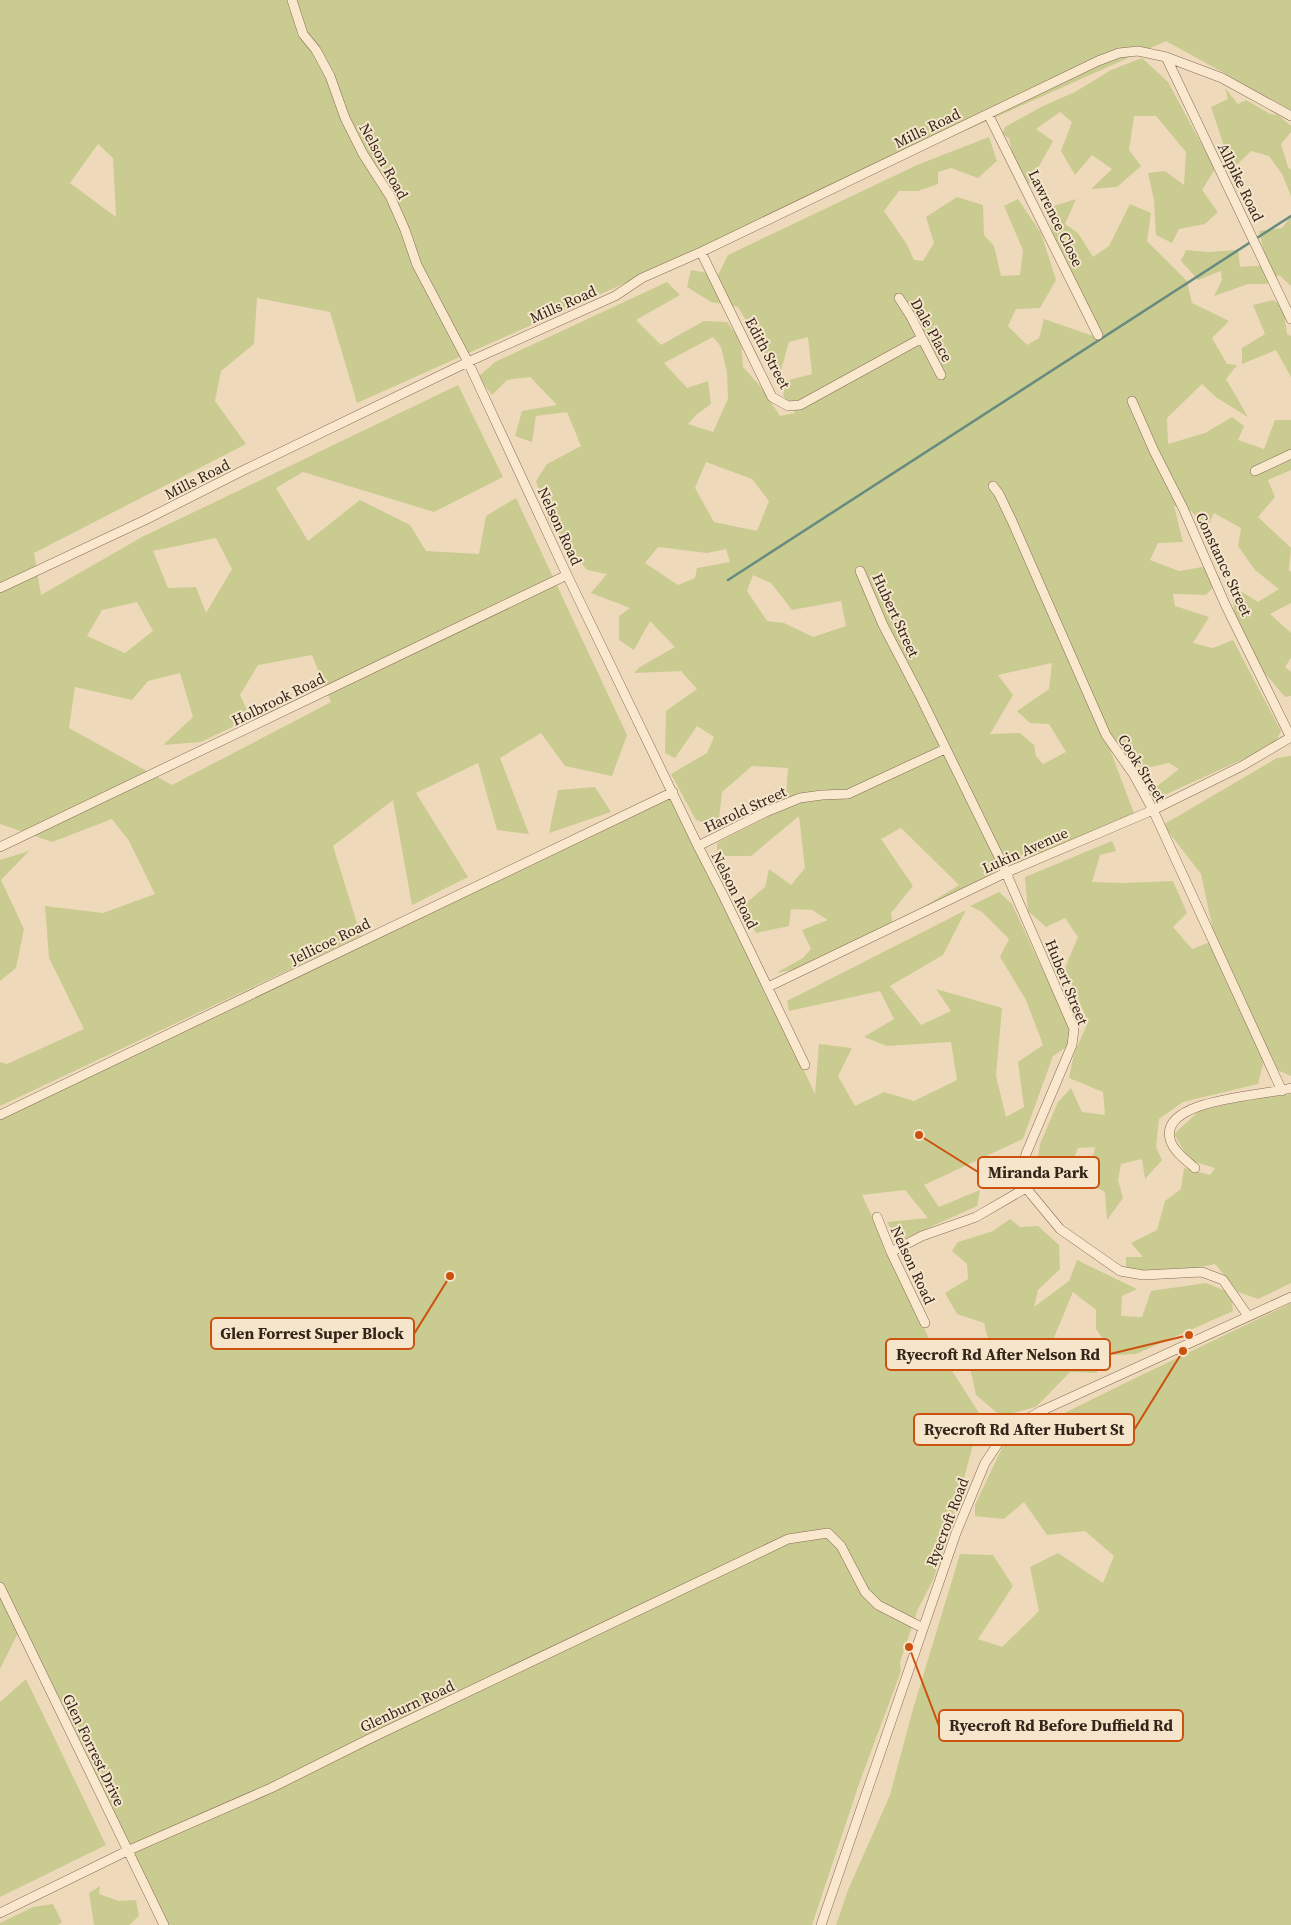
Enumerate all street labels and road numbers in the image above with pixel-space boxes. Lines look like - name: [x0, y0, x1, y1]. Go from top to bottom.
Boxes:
- street label: Mills Road: [891, 103, 964, 153]
- street label: Nelson Road: [354, 119, 414, 203]
- street label: Allpike Road: [1213, 139, 1269, 225]
- street label: Lawrence Close: [1023, 166, 1089, 270]
- street label: Mills Road: [526, 280, 600, 328]
- street label: Dale Place: [906, 294, 958, 366]
- street label: Edith Street: [740, 314, 796, 393]
- street label: Mills Road: [161, 453, 234, 504]
- street label: Nelson Road: [533, 483, 588, 569]
- street label: Constance Street: [1191, 509, 1257, 619]
- street label: Hubert Street: [867, 570, 925, 660]
- street label: Holbrook Road: [228, 667, 328, 731]
- street label: Cook Street: [1113, 730, 1171, 806]
- street label: Harold Street: [700, 781, 790, 837]
- street label: Lukin Avenue: [979, 822, 1072, 878]
- street label: Nelson Road: [707, 848, 764, 933]
- street label: Jellicoe Road: [285, 912, 374, 970]
- street label: Hubert Street: [1040, 936, 1094, 1028]
- street label: Nelson Road: [886, 1222, 941, 1308]
- street label: Ryecroft Road: [920, 1474, 974, 1569]
- street label: Glenburn Road: [357, 1675, 458, 1737]
- street label: Glen Forrest Drive: [58, 1690, 130, 1810]

